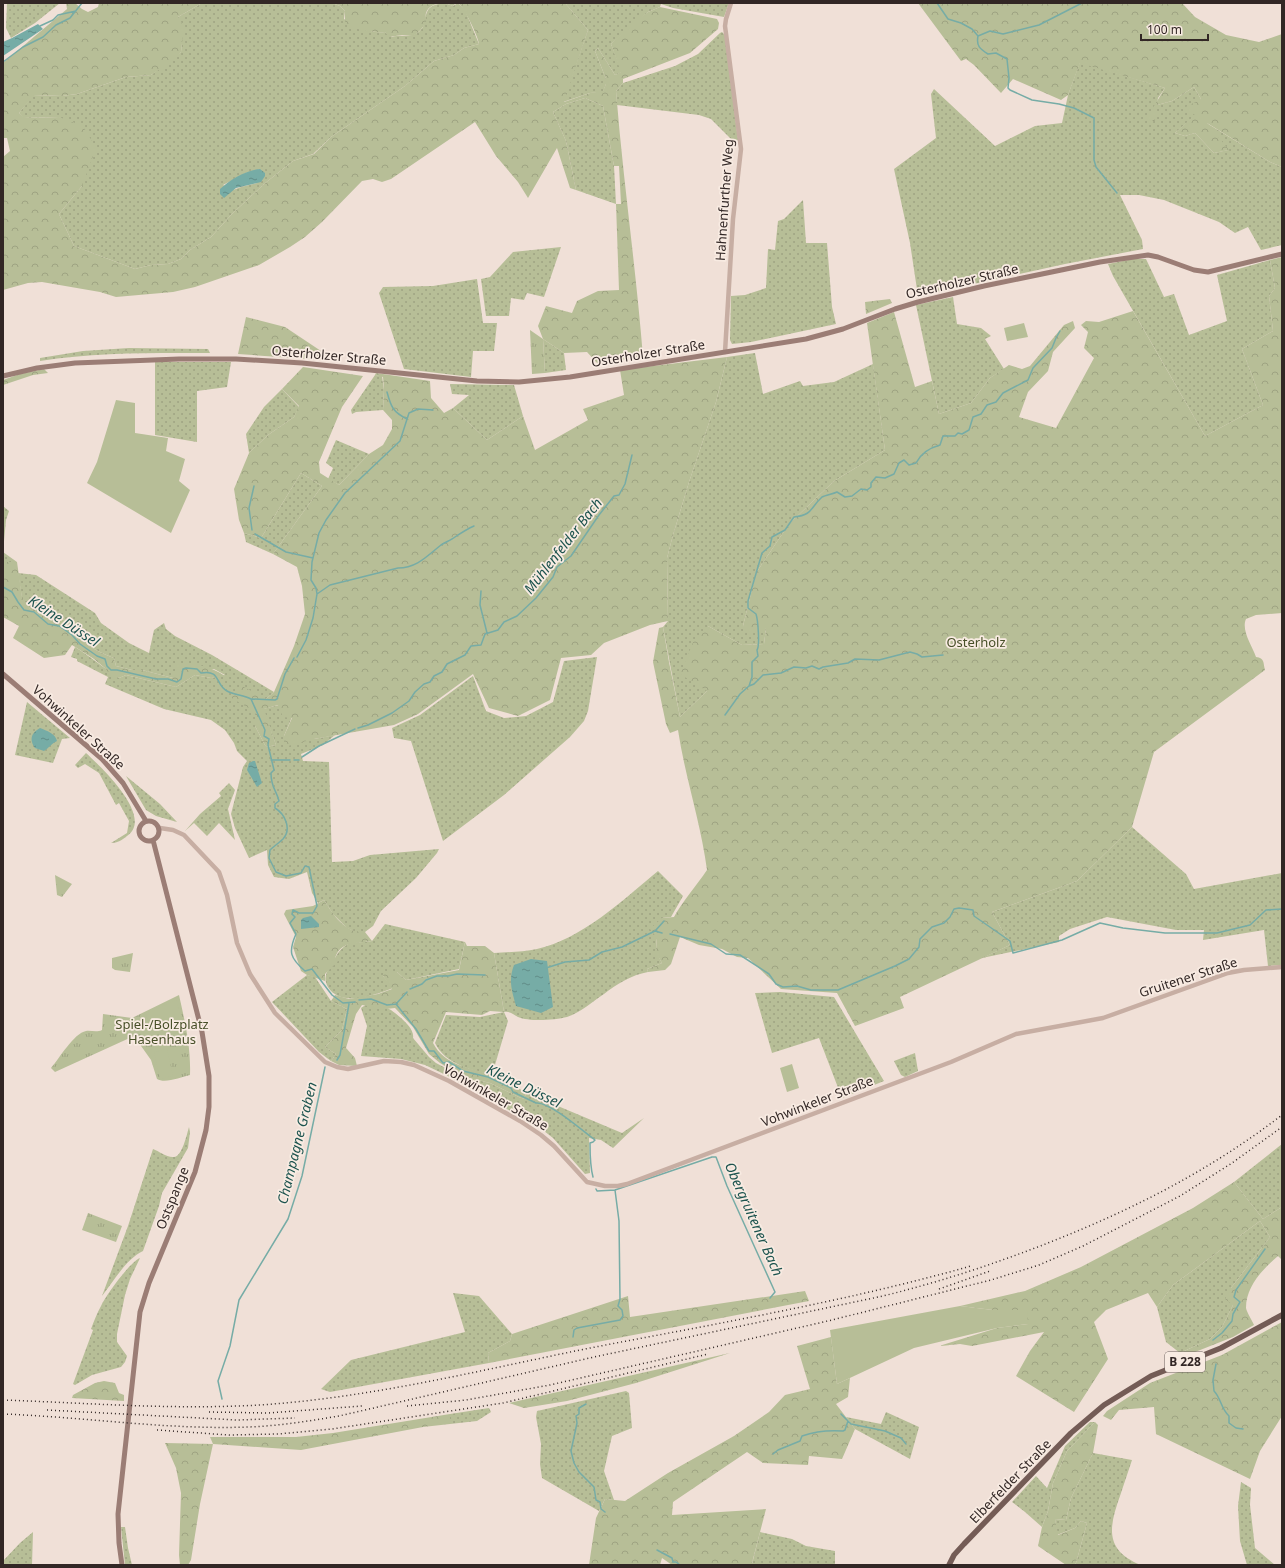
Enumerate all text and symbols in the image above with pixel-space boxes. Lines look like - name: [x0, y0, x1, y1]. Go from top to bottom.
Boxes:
- scale bar: [1141, 16, 1208, 42]
- text: 100 m: [1147, 21, 1182, 38]
- street label: Hahnenfurther Weg: [711, 138, 737, 262]
- street label: Osterholzer Straße: [904, 259, 1020, 303]
- street label: Osterholzer Straße: [590, 335, 706, 371]
- street label: Osterholzer Straße: [271, 341, 387, 369]
- water label: Mühlenfelder Bach: [519, 494, 606, 598]
- water label: Kleine Düssel: [25, 591, 104, 651]
- park label: Osterholz: [946, 633, 1006, 651]
- street label: Vohwinkeler Straße: [29, 681, 129, 773]
- street label: Gruitener Straße: [1137, 953, 1239, 1001]
- park label: Spiel-/Bolzplatz Hasenhaus: [115, 1015, 209, 1048]
- water label: Kleine Düssel: [484, 1059, 565, 1112]
- street label: Vohwinkeler Straße: [440, 1060, 552, 1134]
- street label: Vohwinkeler Straße: [758, 1071, 876, 1131]
- water label: Champagne Graben: [272, 1080, 321, 1206]
- water label: Obergruitener Bach: [721, 1159, 788, 1279]
- street label: Ostspange: [151, 1164, 193, 1232]
- road number: B 228: [1165, 1352, 1205, 1372]
- street label: Elberfelder Straße: [965, 1435, 1055, 1527]

